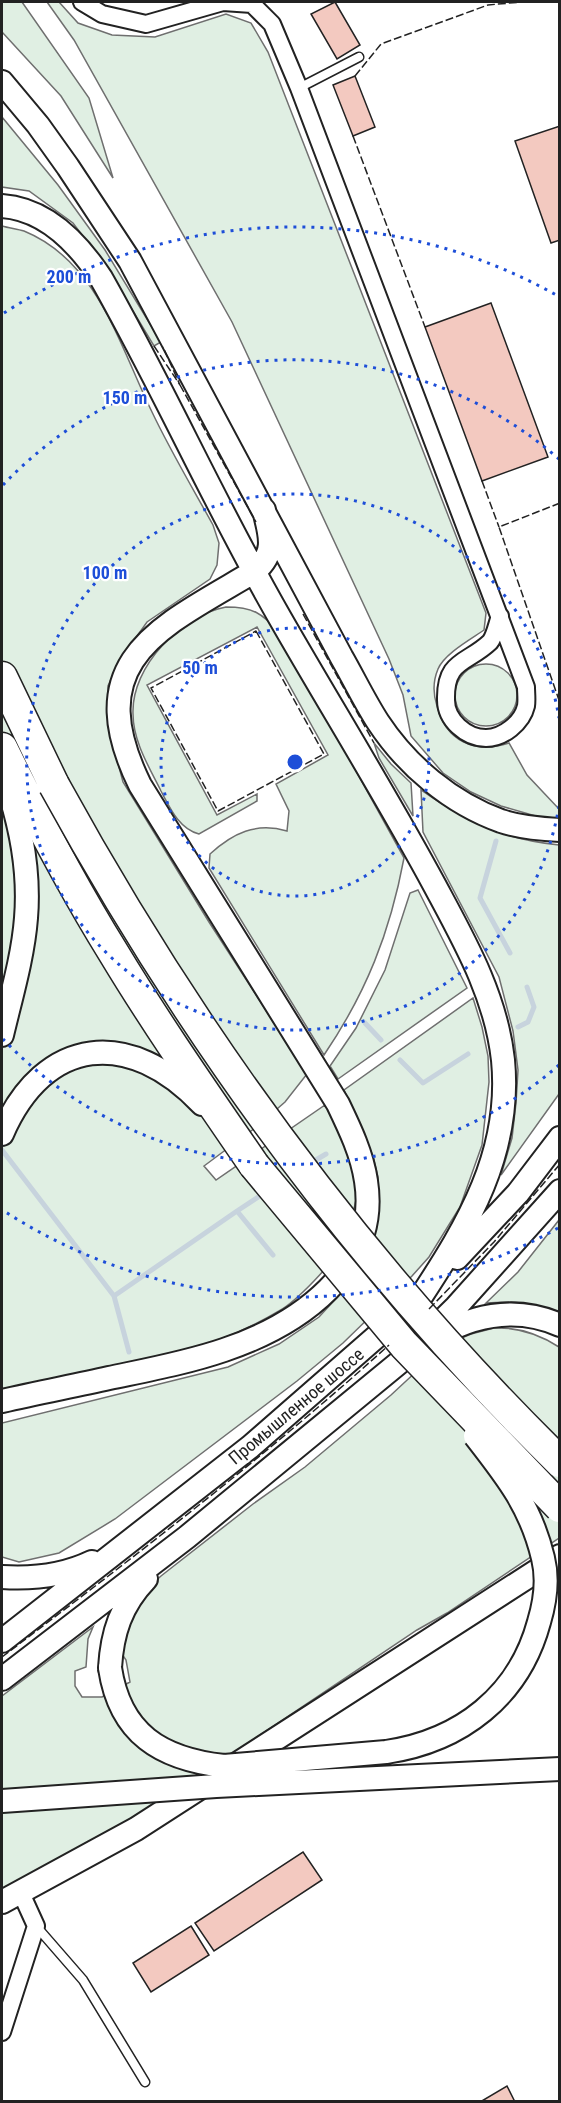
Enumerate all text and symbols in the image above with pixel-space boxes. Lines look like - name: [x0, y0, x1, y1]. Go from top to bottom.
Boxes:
- text: 200 m: [47, 266, 91, 287]
- text: 150 m: [103, 387, 147, 408]
- text: 100 m: [83, 562, 127, 583]
- text: 50 m: [182, 657, 218, 678]
- centre of rings: [285, 752, 305, 772]
- street label: Промышленное шоссе: [224, 1343, 368, 1469]

